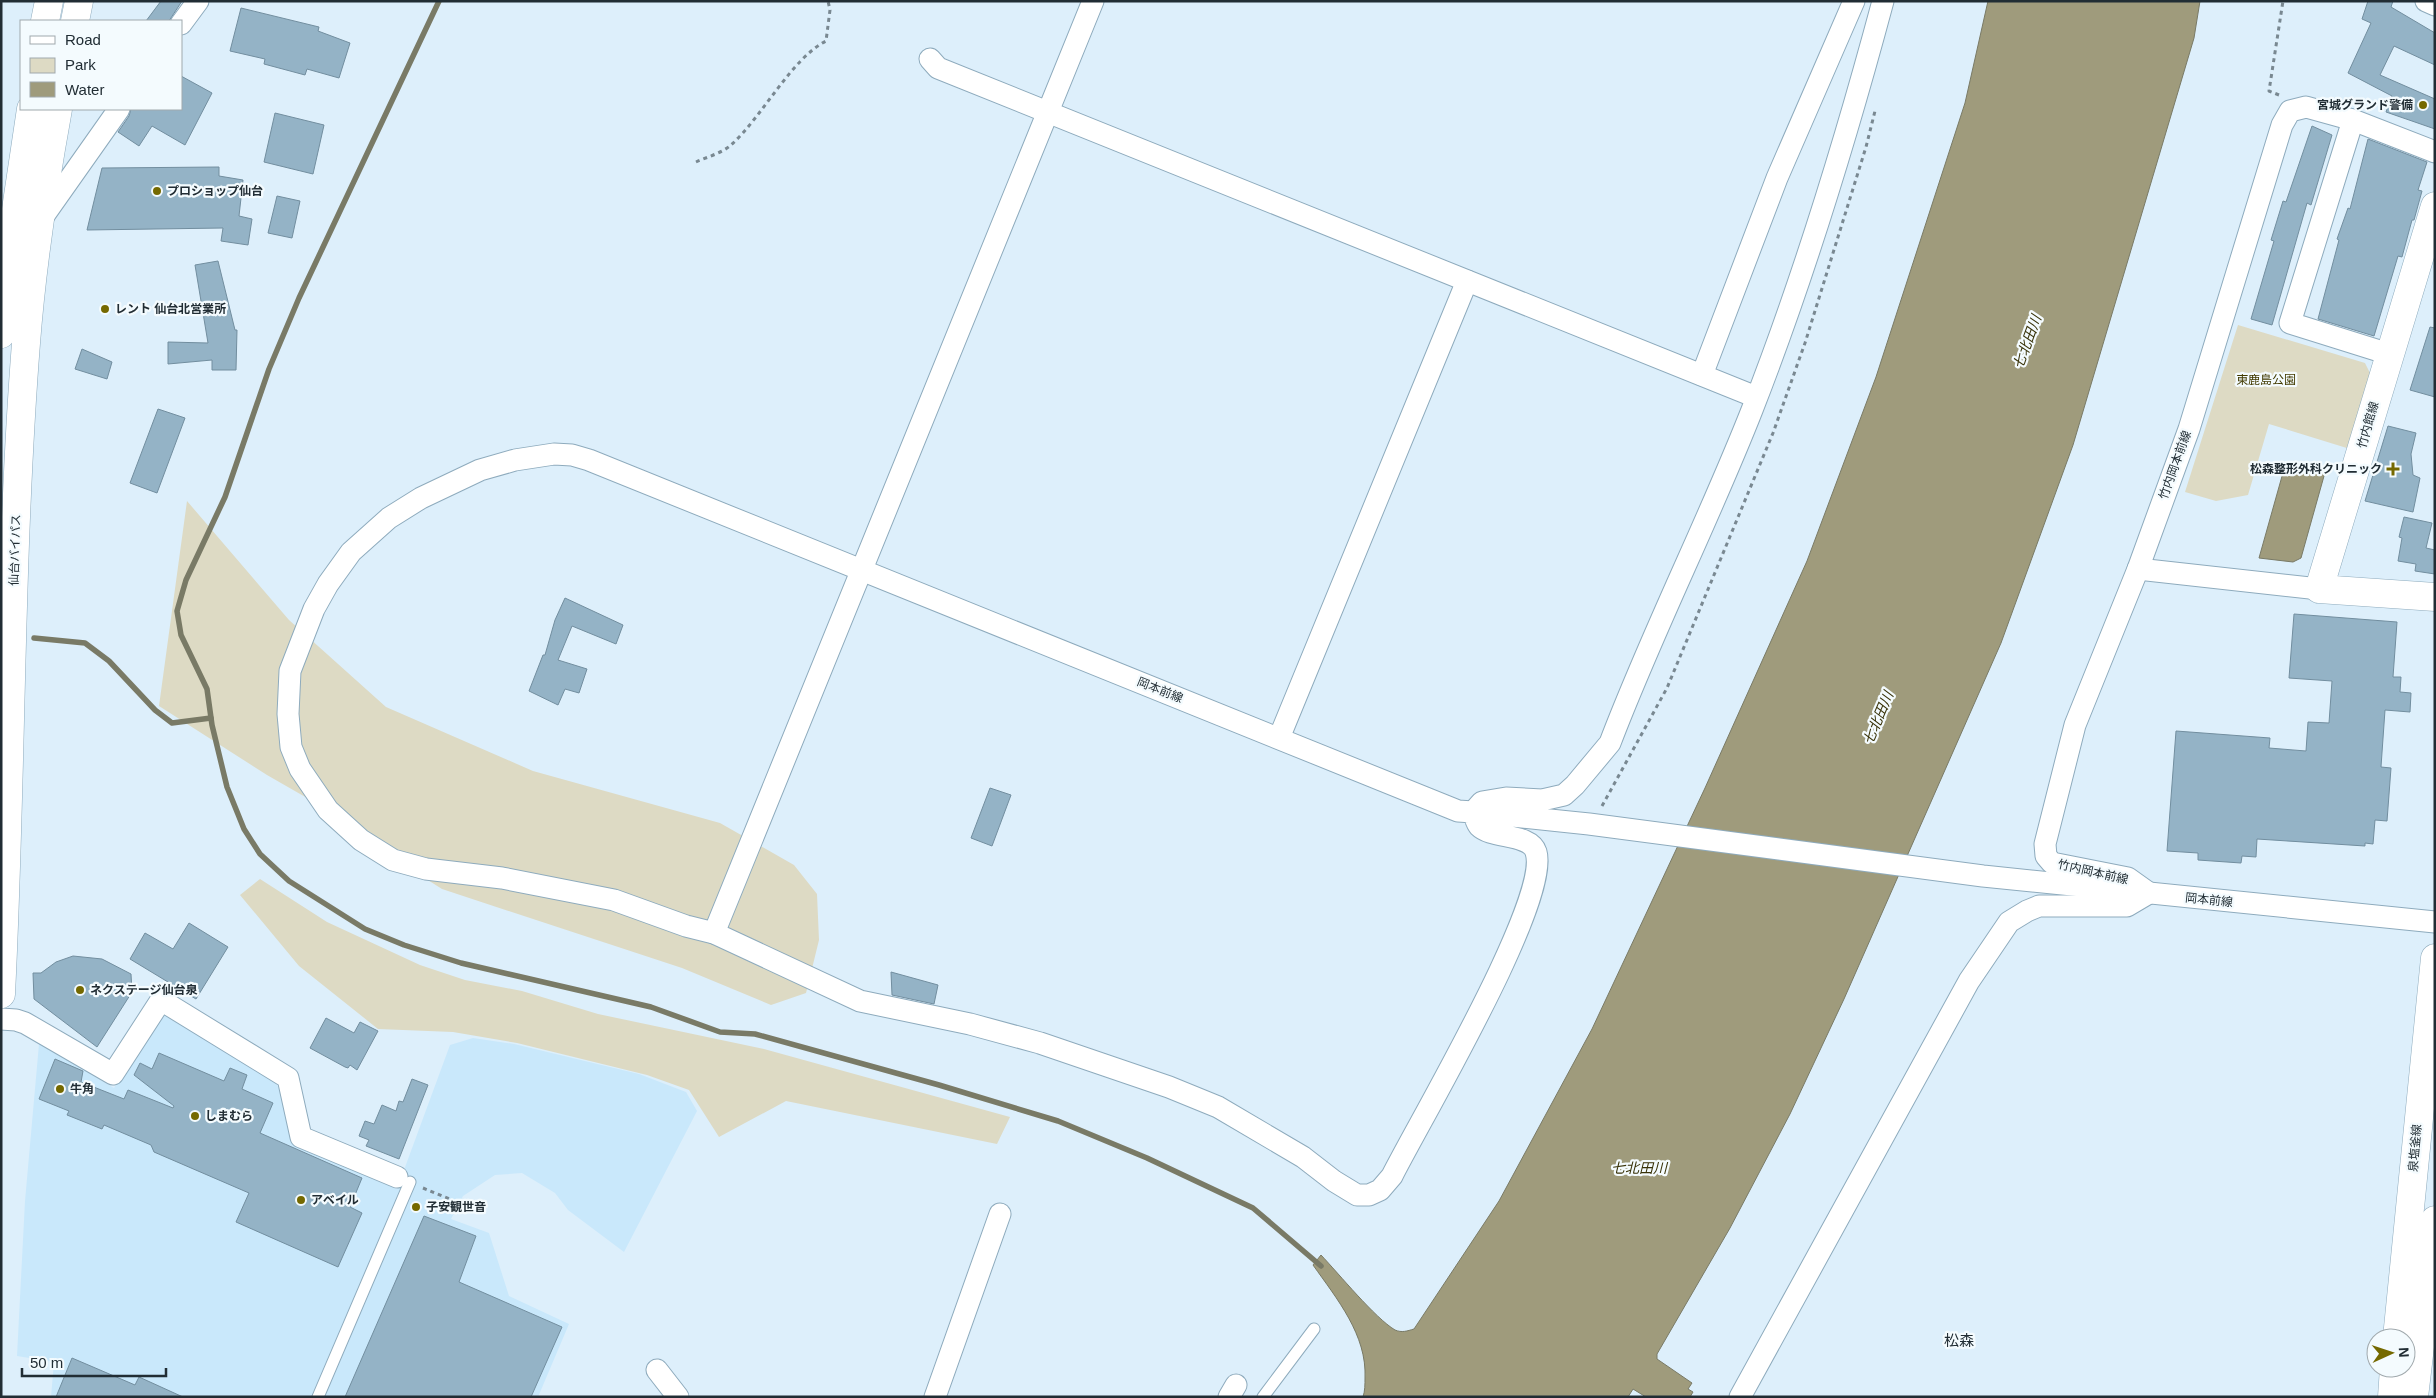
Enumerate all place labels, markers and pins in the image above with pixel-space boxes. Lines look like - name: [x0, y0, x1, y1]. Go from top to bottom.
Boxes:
- place label: 宮城グランド警備: [2317, 98, 2413, 112]
- marker: 宮城グランド警備: [2417, 99, 2429, 111]
- place label: プロショップ仙台: [167, 184, 263, 198]
- marker: プロショップ仙台: [151, 185, 163, 197]
- place label: レント 仙台北営業所: [115, 302, 226, 316]
- marker: レント 仙台北営業所: [99, 303, 111, 315]
- place label: 松森整形外科クリニック: [2250, 462, 2382, 476]
- marker: 松森整形外科クリニック: [2386, 462, 2400, 476]
- place label: ネクステージ仙台泉: [90, 983, 197, 997]
- marker: ネクステージ仙台泉: [74, 984, 86, 996]
- place label: 牛角: [70, 1082, 94, 1096]
- marker: 牛角: [54, 1083, 66, 1095]
- place label: しまむら: [205, 1109, 253, 1123]
- marker: しまむら: [189, 1110, 201, 1122]
- place label: アベイル: [311, 1193, 359, 1207]
- marker: アベイル: [295, 1194, 307, 1206]
- place label: 子安観世音: [426, 1200, 486, 1214]
- marker: 子安観世音: [410, 1201, 422, 1213]

